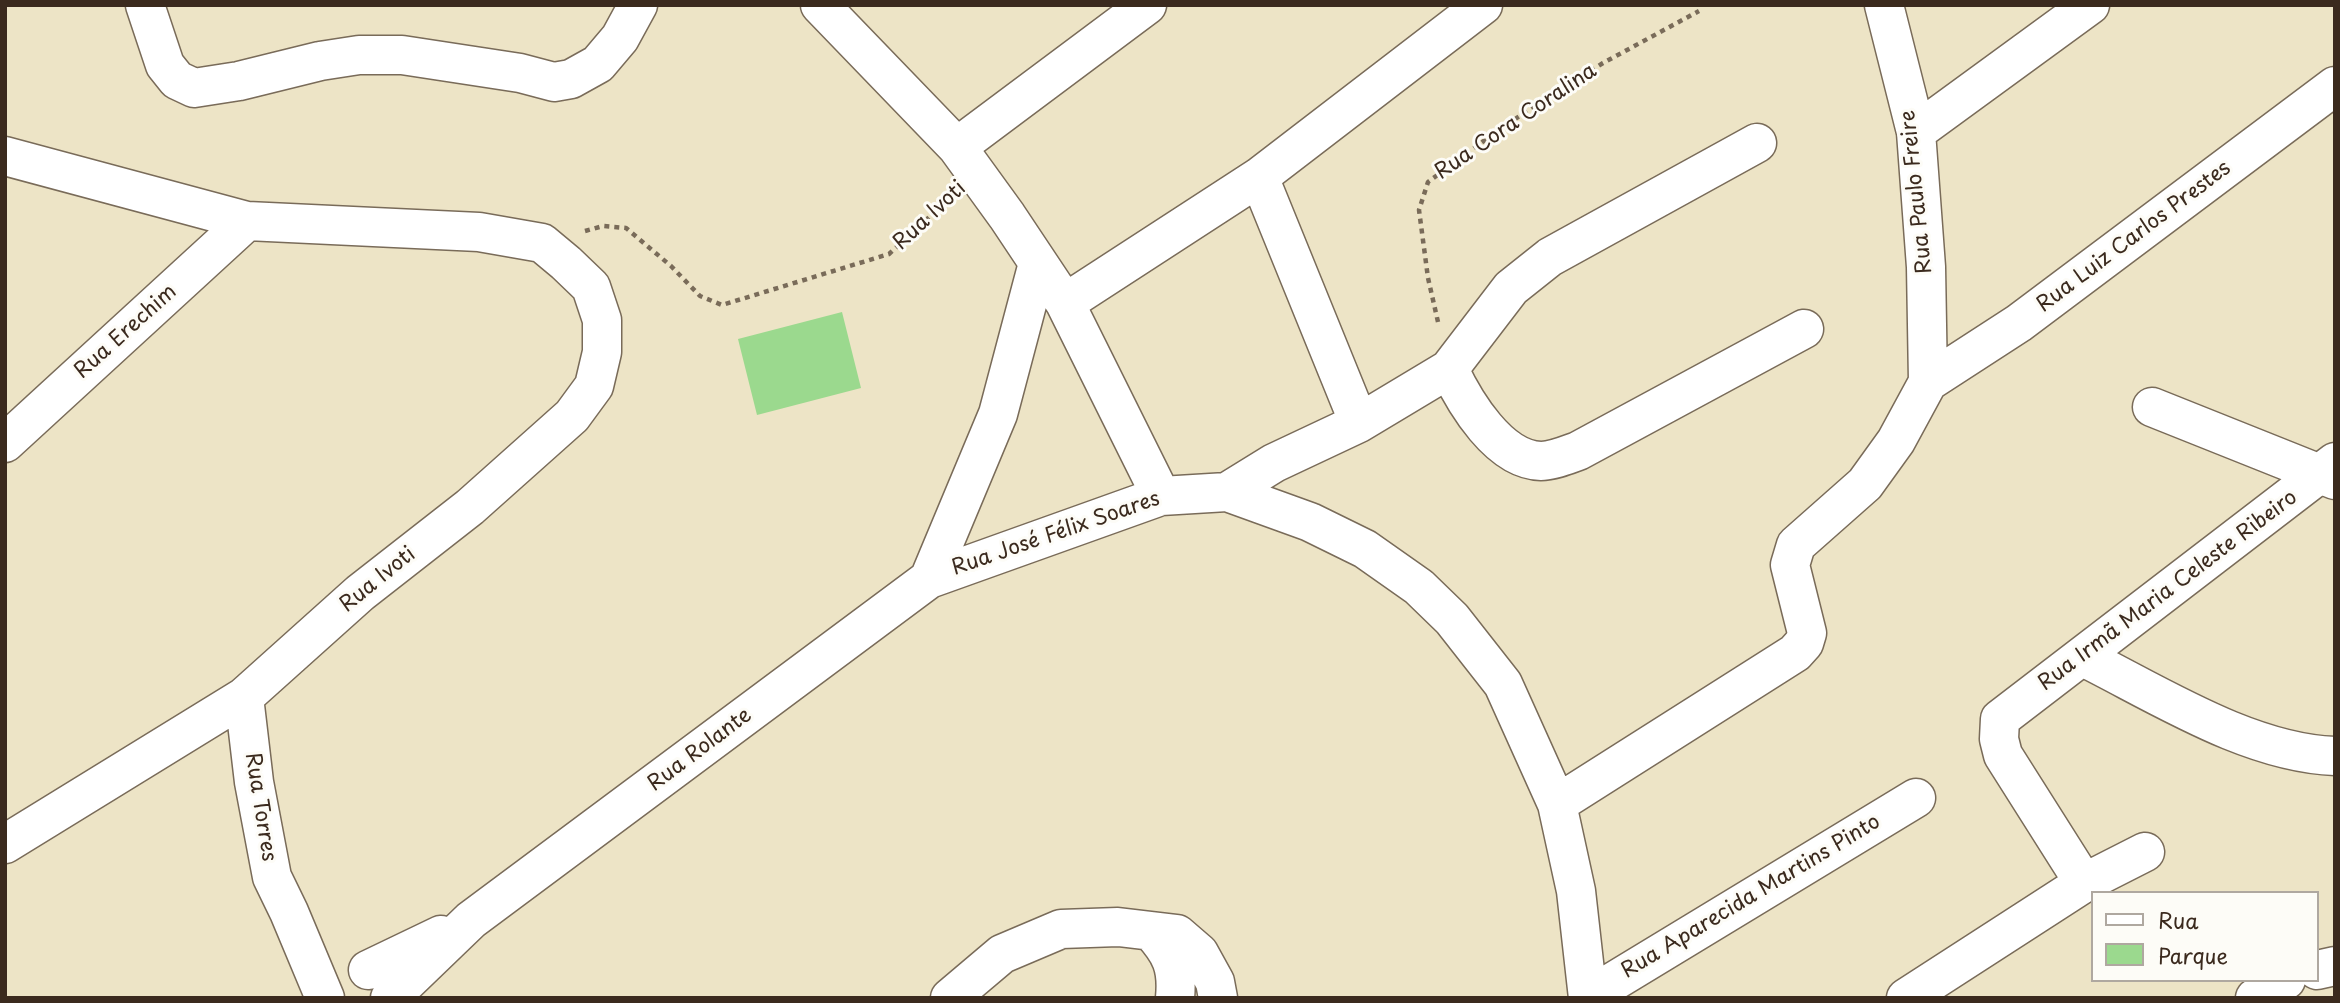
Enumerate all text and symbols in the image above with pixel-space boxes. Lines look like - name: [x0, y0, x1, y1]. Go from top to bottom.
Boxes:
- street label: Rua Cora Coralina: [1430, 59, 1602, 185]
- street label: Rua Paulo Freire: [1896, 109, 1938, 275]
- street label: Rua Luiz Carlos Prestes: [2032, 156, 2236, 318]
- street label: Rua Ivoti: [889, 176, 971, 256]
- street label: Rua Erechim: [70, 280, 182, 384]
- street label: Rua Irmã Maria Celeste Ribeiro: [2034, 485, 2302, 697]
- street label: Rua José Félix Soares: [949, 487, 1163, 581]
- street label: Rua Ivoti: [335, 542, 421, 618]
- street label: Rua Rolante: [643, 703, 757, 797]
- street label: Rua Torres: [239, 751, 281, 863]
- street label: Rua Aparecida Martins Pinto: [1617, 810, 1885, 984]
- legend: [2092, 891, 2319, 982]
- text: Rua: [2158, 904, 2198, 936]
- text: Parque: [2158, 939, 2228, 971]

